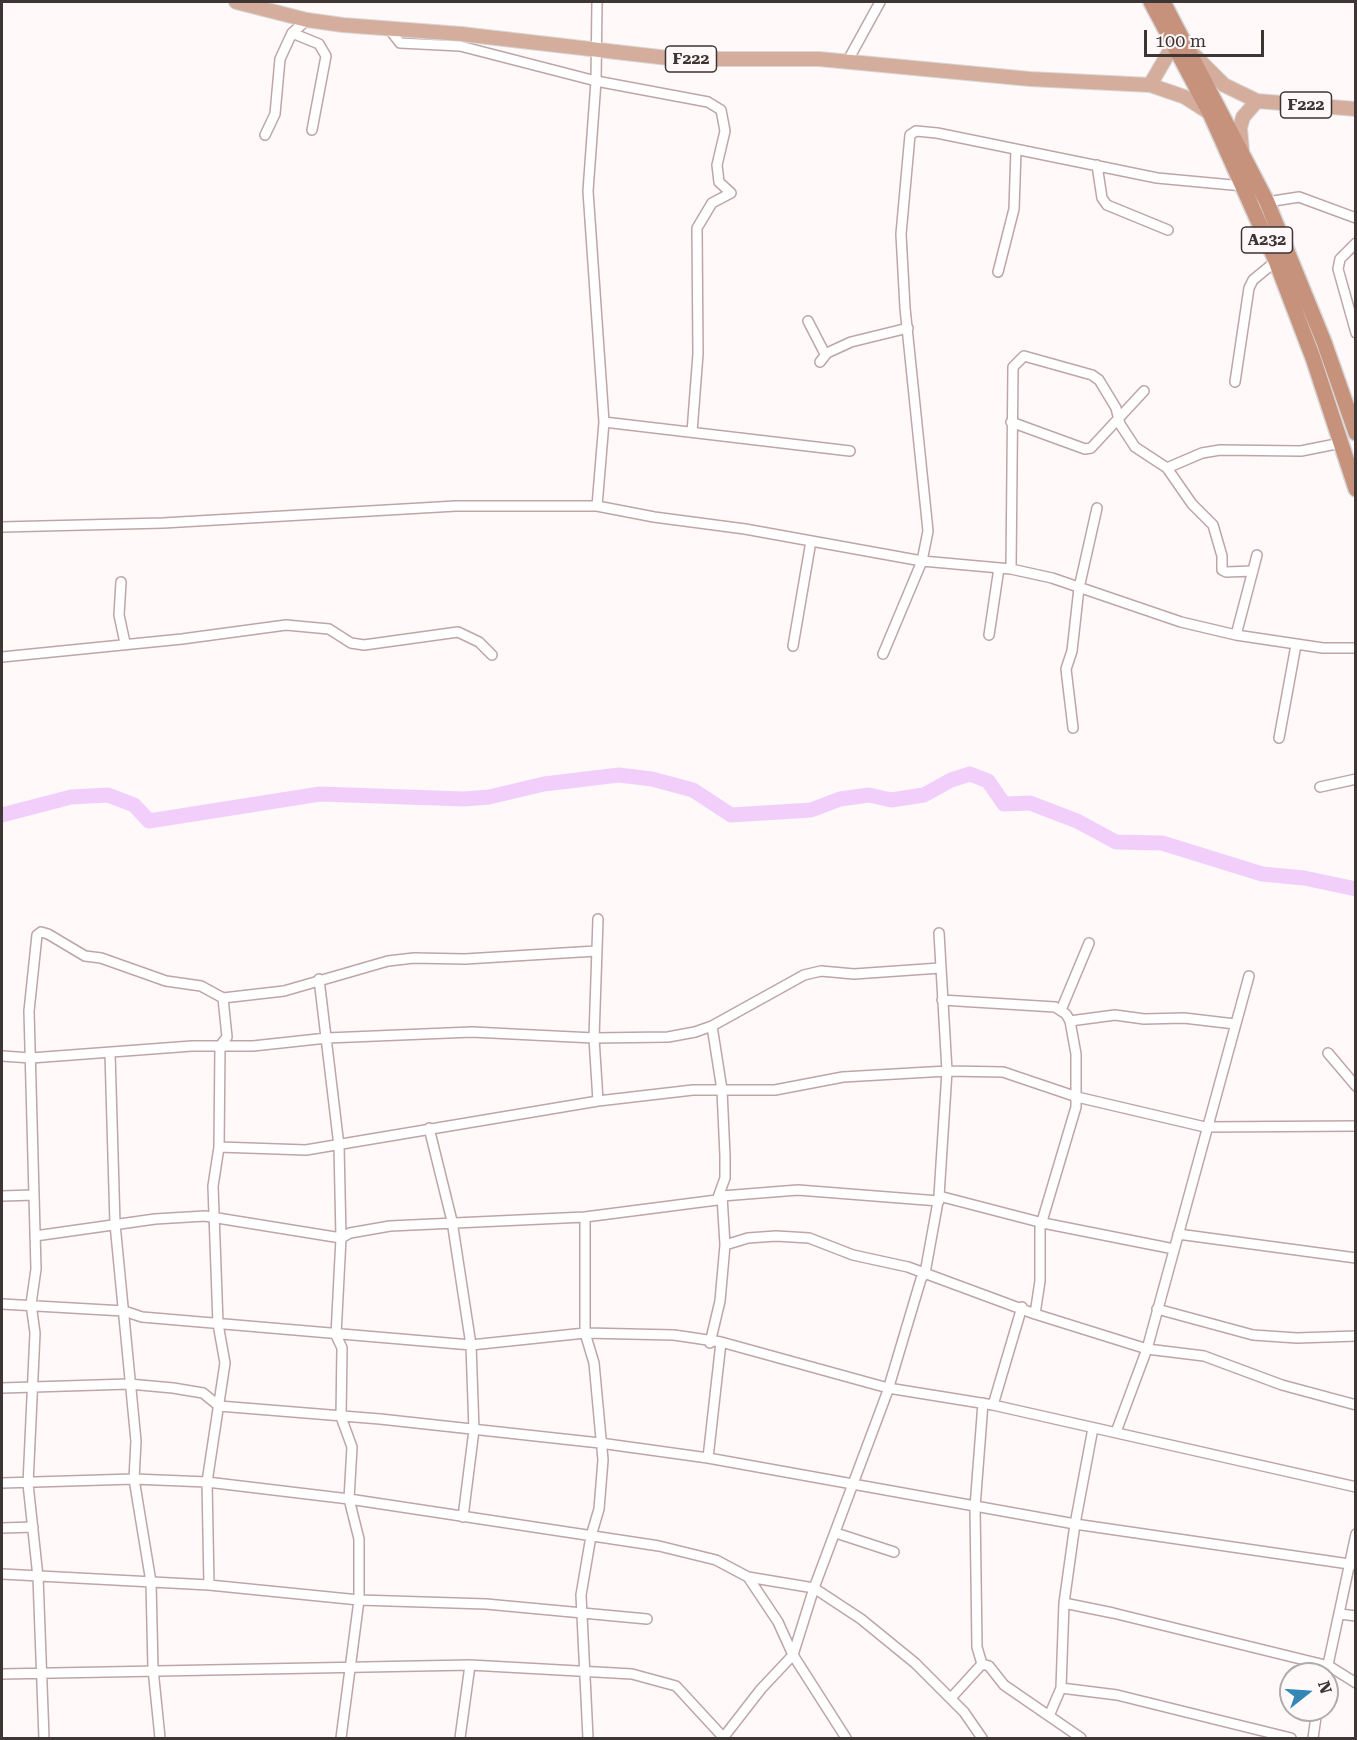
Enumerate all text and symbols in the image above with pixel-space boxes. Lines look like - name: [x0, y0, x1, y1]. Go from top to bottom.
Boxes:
- scale bar: [1147, 18, 1267, 56]
- text: 100 m: [1155, 30, 1206, 51]
- road number: F222: [666, 46, 716, 72]
- road number: F222: [1280, 92, 1332, 118]
- road number: A232: [1242, 227, 1292, 253]
- north arrow: [1279, 1662, 1339, 1722]
- text: N: [1314, 1678, 1336, 1696]

